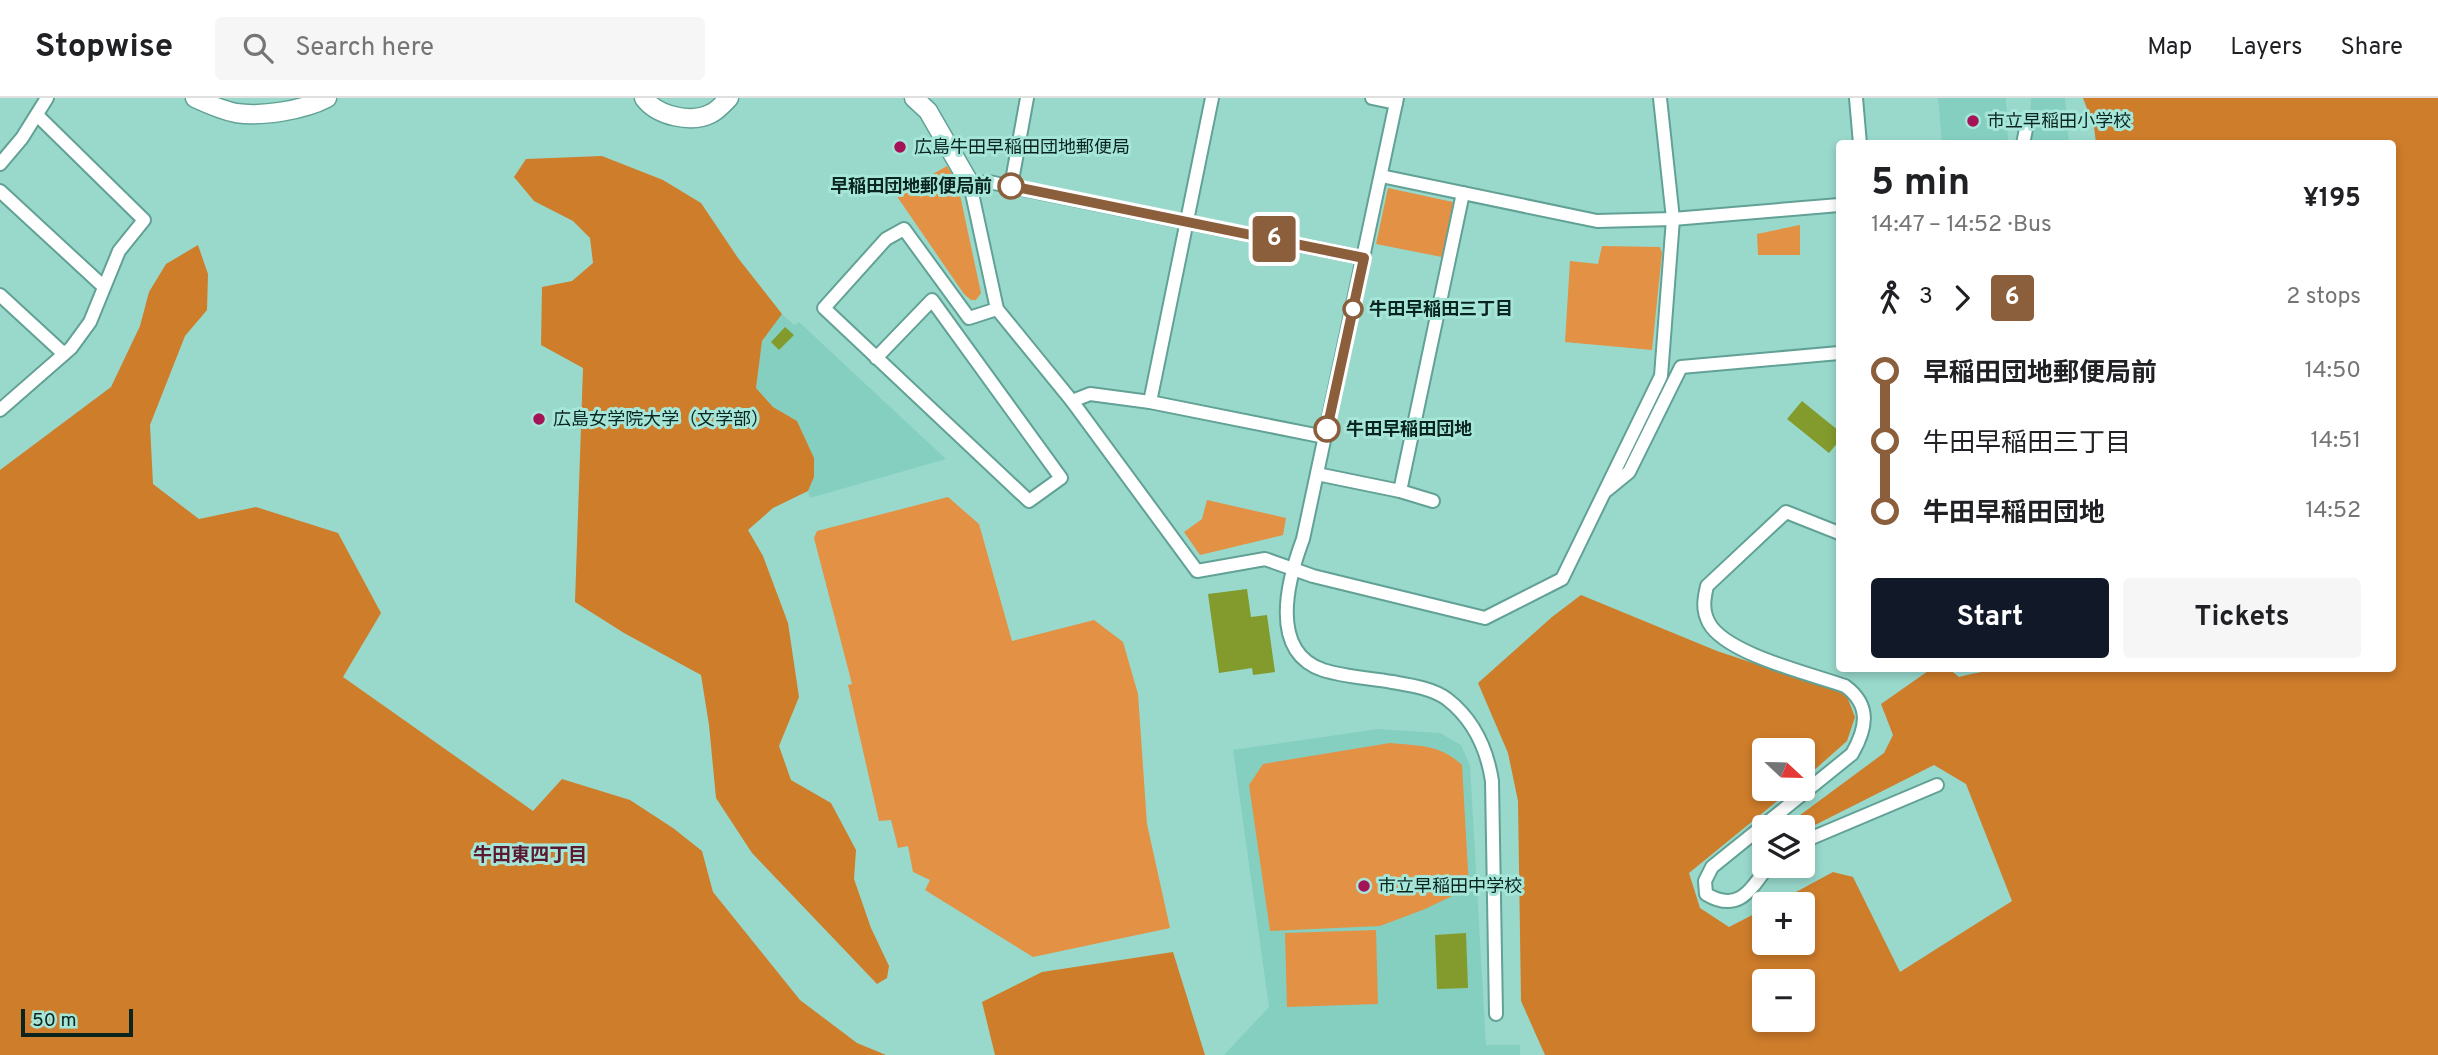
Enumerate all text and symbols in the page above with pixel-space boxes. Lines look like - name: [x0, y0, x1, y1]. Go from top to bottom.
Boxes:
- search box: [215, 17, 705, 80]
- text: Stopwise: [35, 27, 173, 69]
- icon: search: [239, 29, 277, 67]
- text: Search here: [295, 32, 434, 65]
- text: Map: [2147, 33, 2192, 63]
- text: Layers: [2230, 33, 2302, 63]
- text: Share: [2340, 33, 2403, 63]
- place label: 市立早稲田小学校: [1987, 111, 2131, 134]
- marker: 市立早稲田小学校: [1965, 113, 1981, 129]
- place label: 広島牛田早稲田団地郵便局: [914, 137, 1130, 160]
- marker: 広島牛田早稲田団地郵便局: [892, 139, 908, 155]
- text: 5 min: [1871, 160, 1970, 209]
- marker: 早稲田団地郵便局前: [998, 173, 1024, 199]
- place label: 早稲田団地郵便局前: [830, 176, 992, 199]
- text: ¥195: [2303, 183, 2361, 216]
- text: 14:47 – 14:52 · Bus: [1871, 211, 2052, 240]
- line badge: 6: [1251, 216, 1297, 262]
- text: 6: [1267, 224, 1281, 254]
- icon: walk: [1871, 279, 1909, 317]
- icon: forward: [1943, 279, 1981, 317]
- text: 3: [1919, 283, 1933, 312]
- text: 6: [2005, 283, 2020, 313]
- text: 2 stops: [2286, 283, 2361, 312]
- marker: 牛田早稲田三丁目: [1343, 299, 1363, 319]
- place label: 牛田早稲田三丁目: [1369, 299, 1513, 322]
- text: 14:50: [2304, 357, 2361, 386]
- text: 早稲田団地郵便局前: [1923, 358, 2157, 391]
- place label: 広島女学院大学（文学部）: [553, 409, 769, 432]
- marker: 広島女学院大学（文学部）: [531, 411, 547, 427]
- marker: 牛田早稲田団地: [1314, 416, 1340, 442]
- place label: 牛田早稲田団地: [1346, 419, 1472, 442]
- text: 14:51: [2311, 427, 2361, 456]
- text: 牛田早稲田三丁目: [1923, 428, 2131, 461]
- text: 14:52: [2305, 497, 2361, 526]
- text: 牛田早稲田団地: [1923, 498, 2105, 531]
- button: Start: [1871, 578, 2109, 658]
- button: Tickets: [2123, 578, 2361, 658]
- north arrow: [1752, 738, 1815, 802]
- map controls: [1752, 738, 1815, 1032]
- button: layers: [1752, 815, 1815, 878]
- district label: 牛田東四丁目: [473, 844, 587, 868]
- place label: 市立早稲田中学校: [1378, 876, 1522, 899]
- marker: 市立早稲田中学校: [1356, 878, 1372, 894]
- button: +: [1752, 892, 1815, 955]
- button: −: [1752, 969, 1815, 1032]
- scale bar: [21, 1006, 133, 1038]
- text: 50 m: [32, 1009, 77, 1033]

